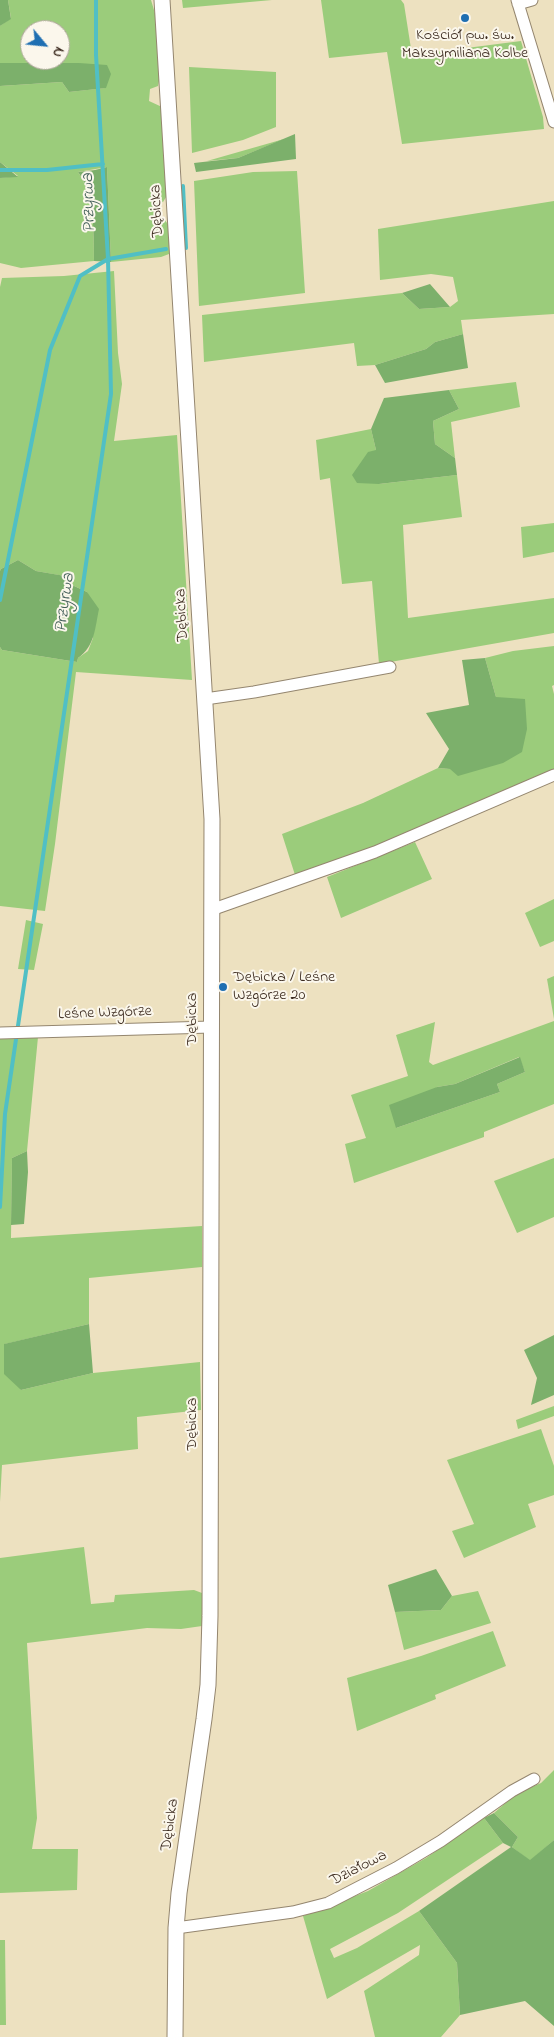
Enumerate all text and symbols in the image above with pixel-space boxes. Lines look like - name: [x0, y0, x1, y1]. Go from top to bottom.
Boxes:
- marker: Kościół pw. św. Maksymiliana Kolbe: [459, 12, 471, 24]
- north arrow: [20, 20, 70, 70]
- place label: Kościół pw. św. Maksymiliana Kolbe: [402, 26, 528, 64]
- text: N: [46, 43, 69, 61]
- water label: Przyrwa: [78, 173, 102, 233]
- street label: Dębicka: [147, 184, 169, 238]
- water label: Przyrwa: [51, 572, 81, 634]
- street label: Dębicka: [172, 588, 194, 642]
- place label: Dębicka / Leśne Wzgórze 20: [233, 968, 335, 1006]
- marker: Dębicka / Leśne Wzgórze 20: [217, 981, 229, 993]
- street label: Dębicka: [183, 993, 203, 1045]
- street label: Leśne Wzgórze: [58, 1003, 152, 1025]
- street label: Dębicka: [183, 1398, 203, 1450]
- street label: Dębicka: [158, 1797, 184, 1853]
- street label: Działowa: [327, 1847, 391, 1891]

